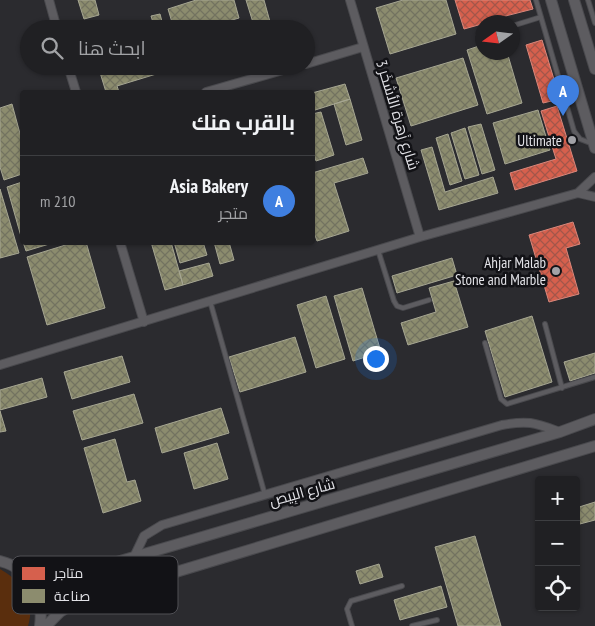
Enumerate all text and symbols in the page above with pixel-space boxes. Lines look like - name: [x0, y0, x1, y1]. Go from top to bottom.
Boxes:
- north arrow: [475, 15, 520, 60]
- search box: [20, 20, 315, 75]
- icon: search: [38, 34, 66, 62]
- text: ابحث هنا: [78, 36, 146, 60]
- street label: شارع زَهرة الأشخَر 3: [370, 58, 424, 173]
- pin: A: [547, 75, 579, 116]
- text: بالقرب منك: [192, 109, 295, 136]
- place label: Ultimate: [517, 131, 562, 150]
- marker: Ultimate: [566, 134, 578, 146]
- text: Asia Bakery: [170, 174, 248, 198]
- text: 210 m: [40, 191, 75, 211]
- text: A: [275, 191, 283, 211]
- text: متجر: [219, 203, 248, 223]
- place label: Ahjar Malab Stone and Marble: [455, 253, 546, 289]
- marker: Ahjar Malab Stone and Marble: [550, 265, 562, 277]
- your location: [363, 346, 389, 372]
- street label: شارع البِيص: [267, 474, 338, 512]
- map controls: [535, 476, 580, 611]
- button: +: [535, 476, 580, 521]
- button: −: [535, 521, 580, 566]
- legend: [12, 556, 178, 614]
- text: متاجر: [53, 564, 83, 582]
- button: locate: [535, 566, 580, 611]
- text: صناعة: [54, 587, 90, 605]

